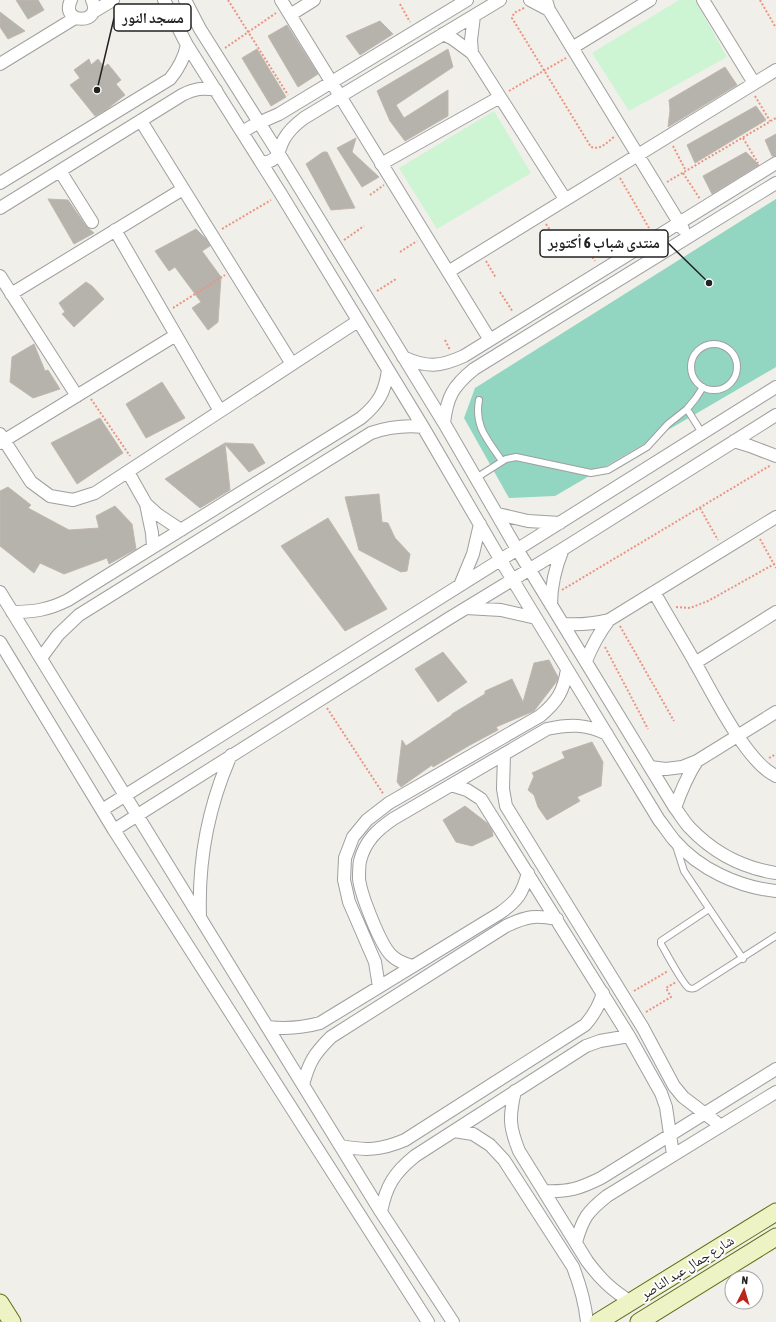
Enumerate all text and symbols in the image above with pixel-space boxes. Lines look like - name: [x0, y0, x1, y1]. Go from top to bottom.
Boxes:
- callout: مسجد النور: [114, 4, 191, 31]
- text: مسجد النور: [121, 9, 184, 26]
- callout: منتدى شباب 6 أكتوبر: [540, 230, 668, 257]
- text: منتدى شباب 6 أكتوبر: [547, 234, 660, 252]
- street label: شارع جمال عبد الناصر: [636, 1232, 738, 1304]
- north arrow: [724, 1270, 764, 1310]
- text: N: [741, 1274, 749, 1286]

